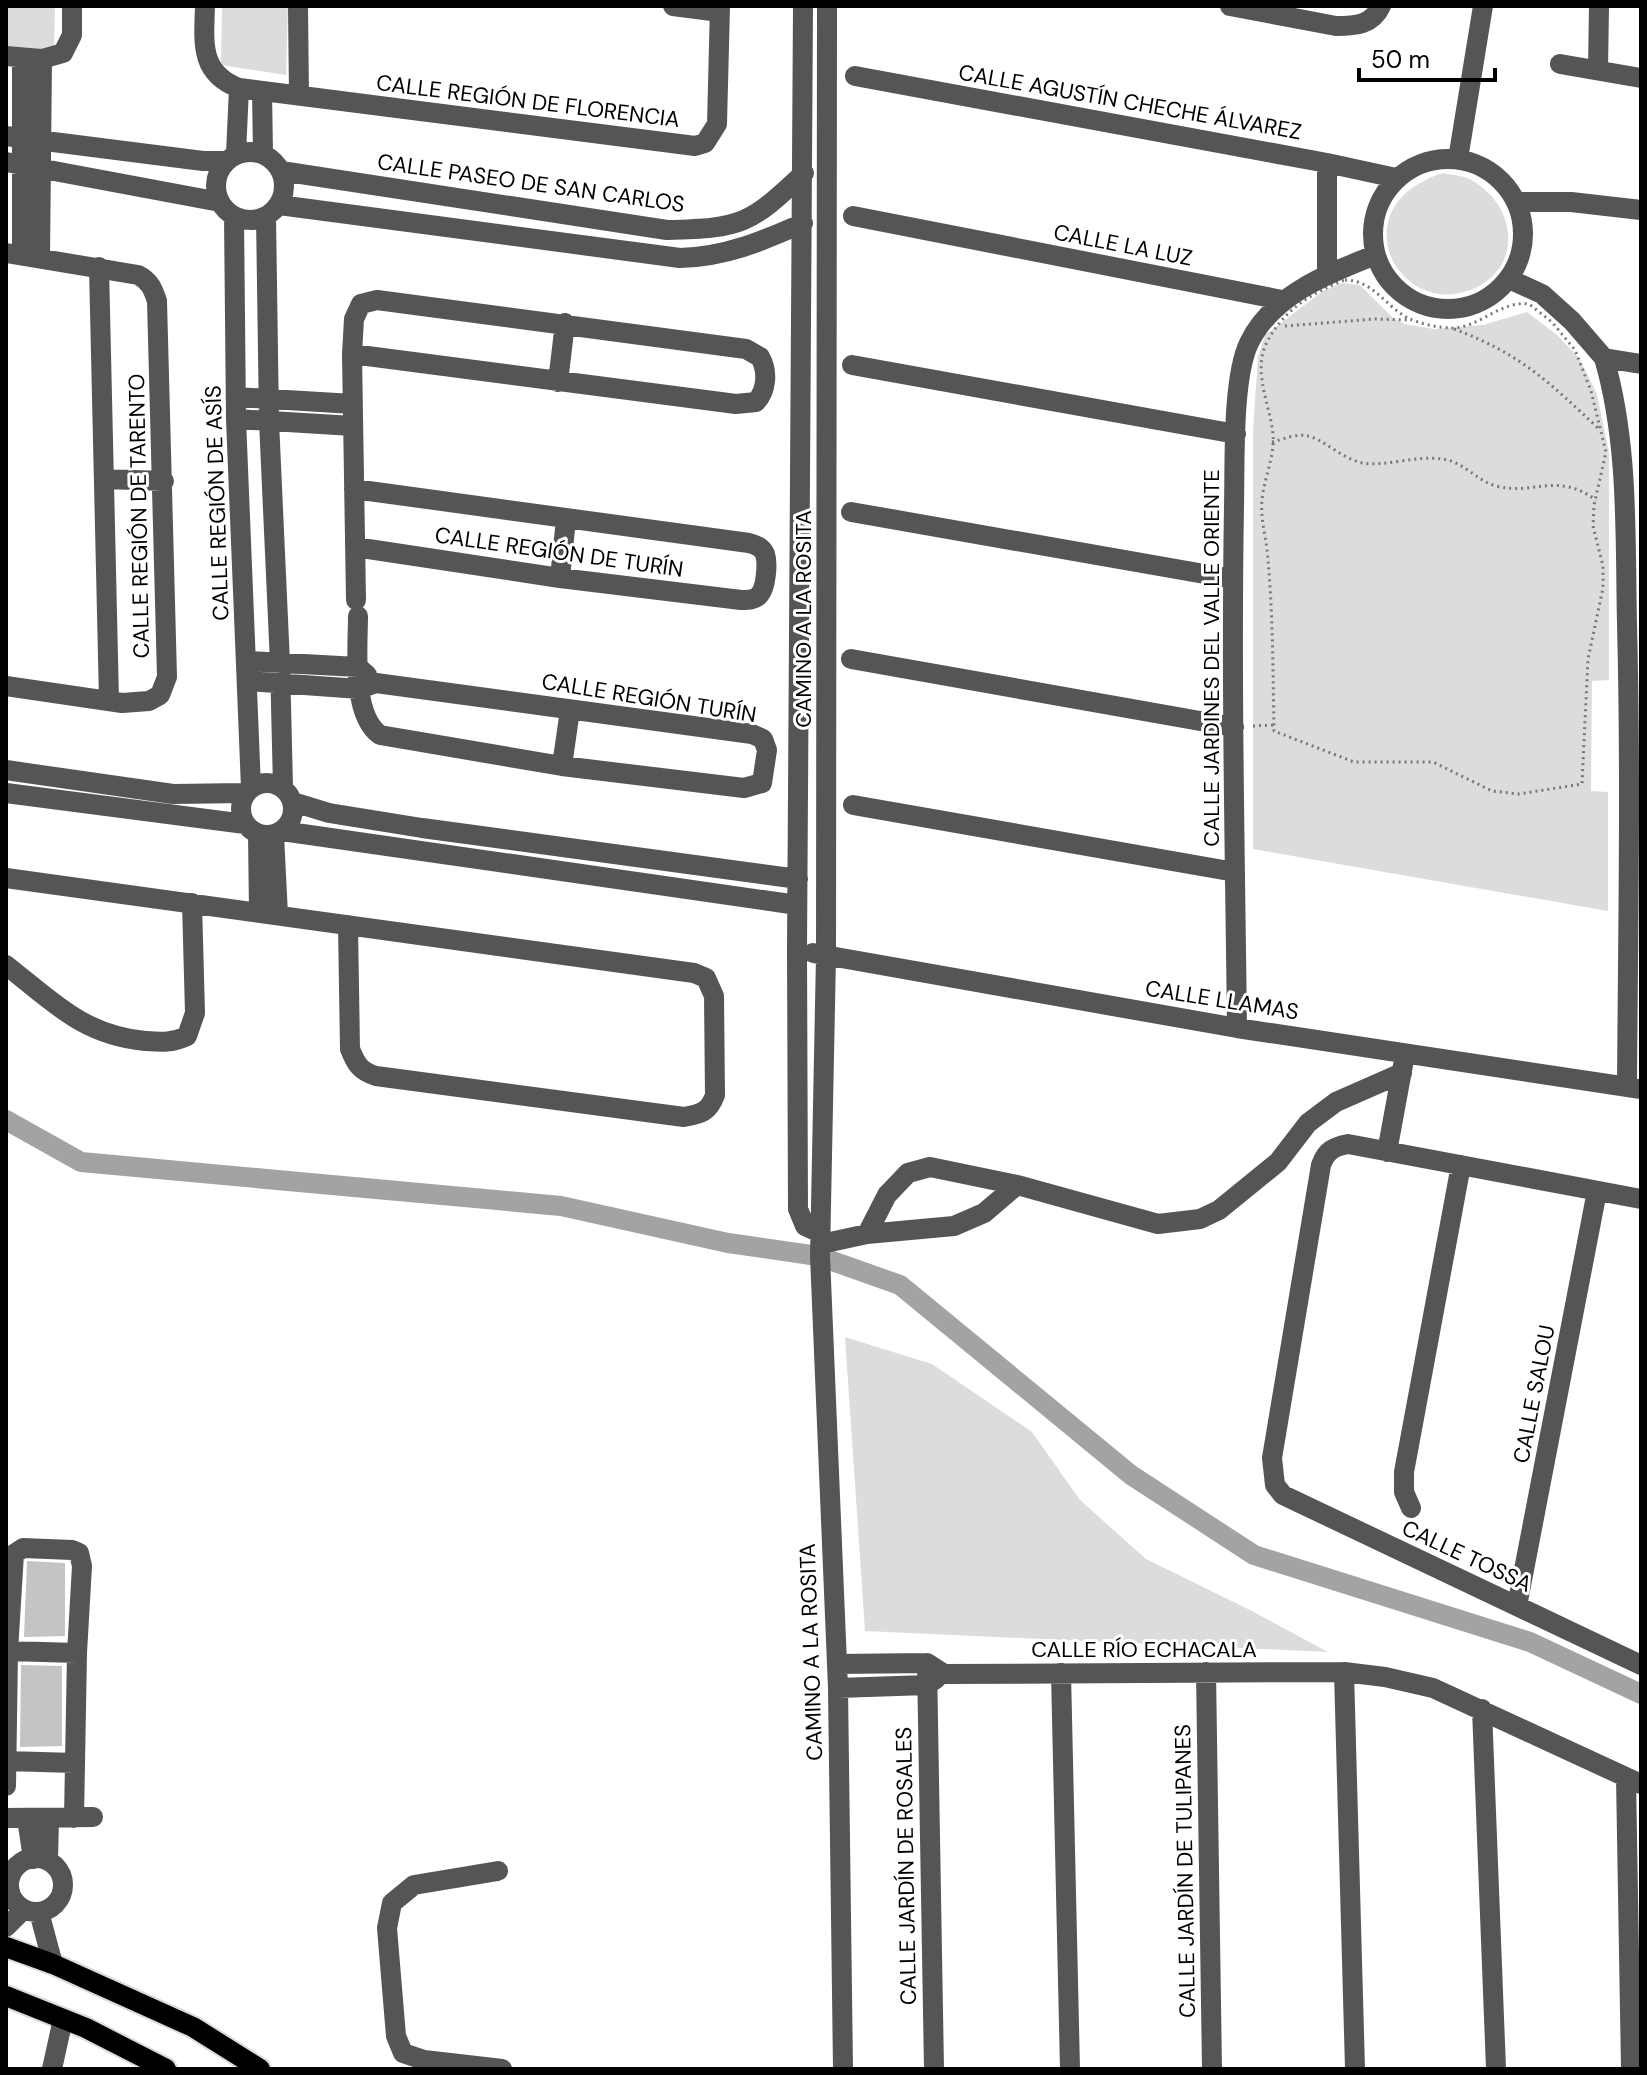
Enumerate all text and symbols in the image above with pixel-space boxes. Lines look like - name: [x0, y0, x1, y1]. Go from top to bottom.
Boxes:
- scale bar: [1359, 32, 1495, 82]
- text: 50 m: [1371, 44, 1430, 75]
- street label: CALLE AGUSTÍN CHECHE ÁLVAREZ: [956, 58, 1304, 146]
- street label: CALLE REGIÓN DE FLORENCIA: [375, 68, 681, 134]
- street label: CALLE PASEO DE SAN CARLOS: [376, 147, 686, 219]
- street label: CALLE LA LUZ: [1051, 217, 1195, 273]
- street label: CALLE REGIÓN DE TARENTO: [122, 373, 156, 659]
- street label: CALLE REGIÓN DE ASÍS: [198, 385, 236, 621]
- street label: CALLE JARDINES DEL VALLE ORIENTE: [1197, 469, 1226, 847]
- street label: CAMINO A LA ROSITA: [789, 510, 818, 728]
- street label: CALLE REGIÓN DE TURÍN: [433, 520, 685, 584]
- street label: CALLE REGIÓN TURÍN: [540, 667, 758, 729]
- street label: CALLE LLAMAS: [1143, 974, 1301, 1026]
- street label: CALLE SALOU: [1506, 1322, 1562, 1466]
- street label: CALLE TOSSA: [1397, 1513, 1537, 1599]
- street label: CAMINO A LA ROSITA: [793, 1543, 829, 1761]
- street label: CALLE RÍO ECHACALA: [1031, 1635, 1257, 1664]
- street label: CALLE JARDÍN DE TULIPANES: [1168, 1724, 1202, 2018]
- street label: CALLE JARDÍN DE ROSALES: [889, 1727, 923, 2005]

